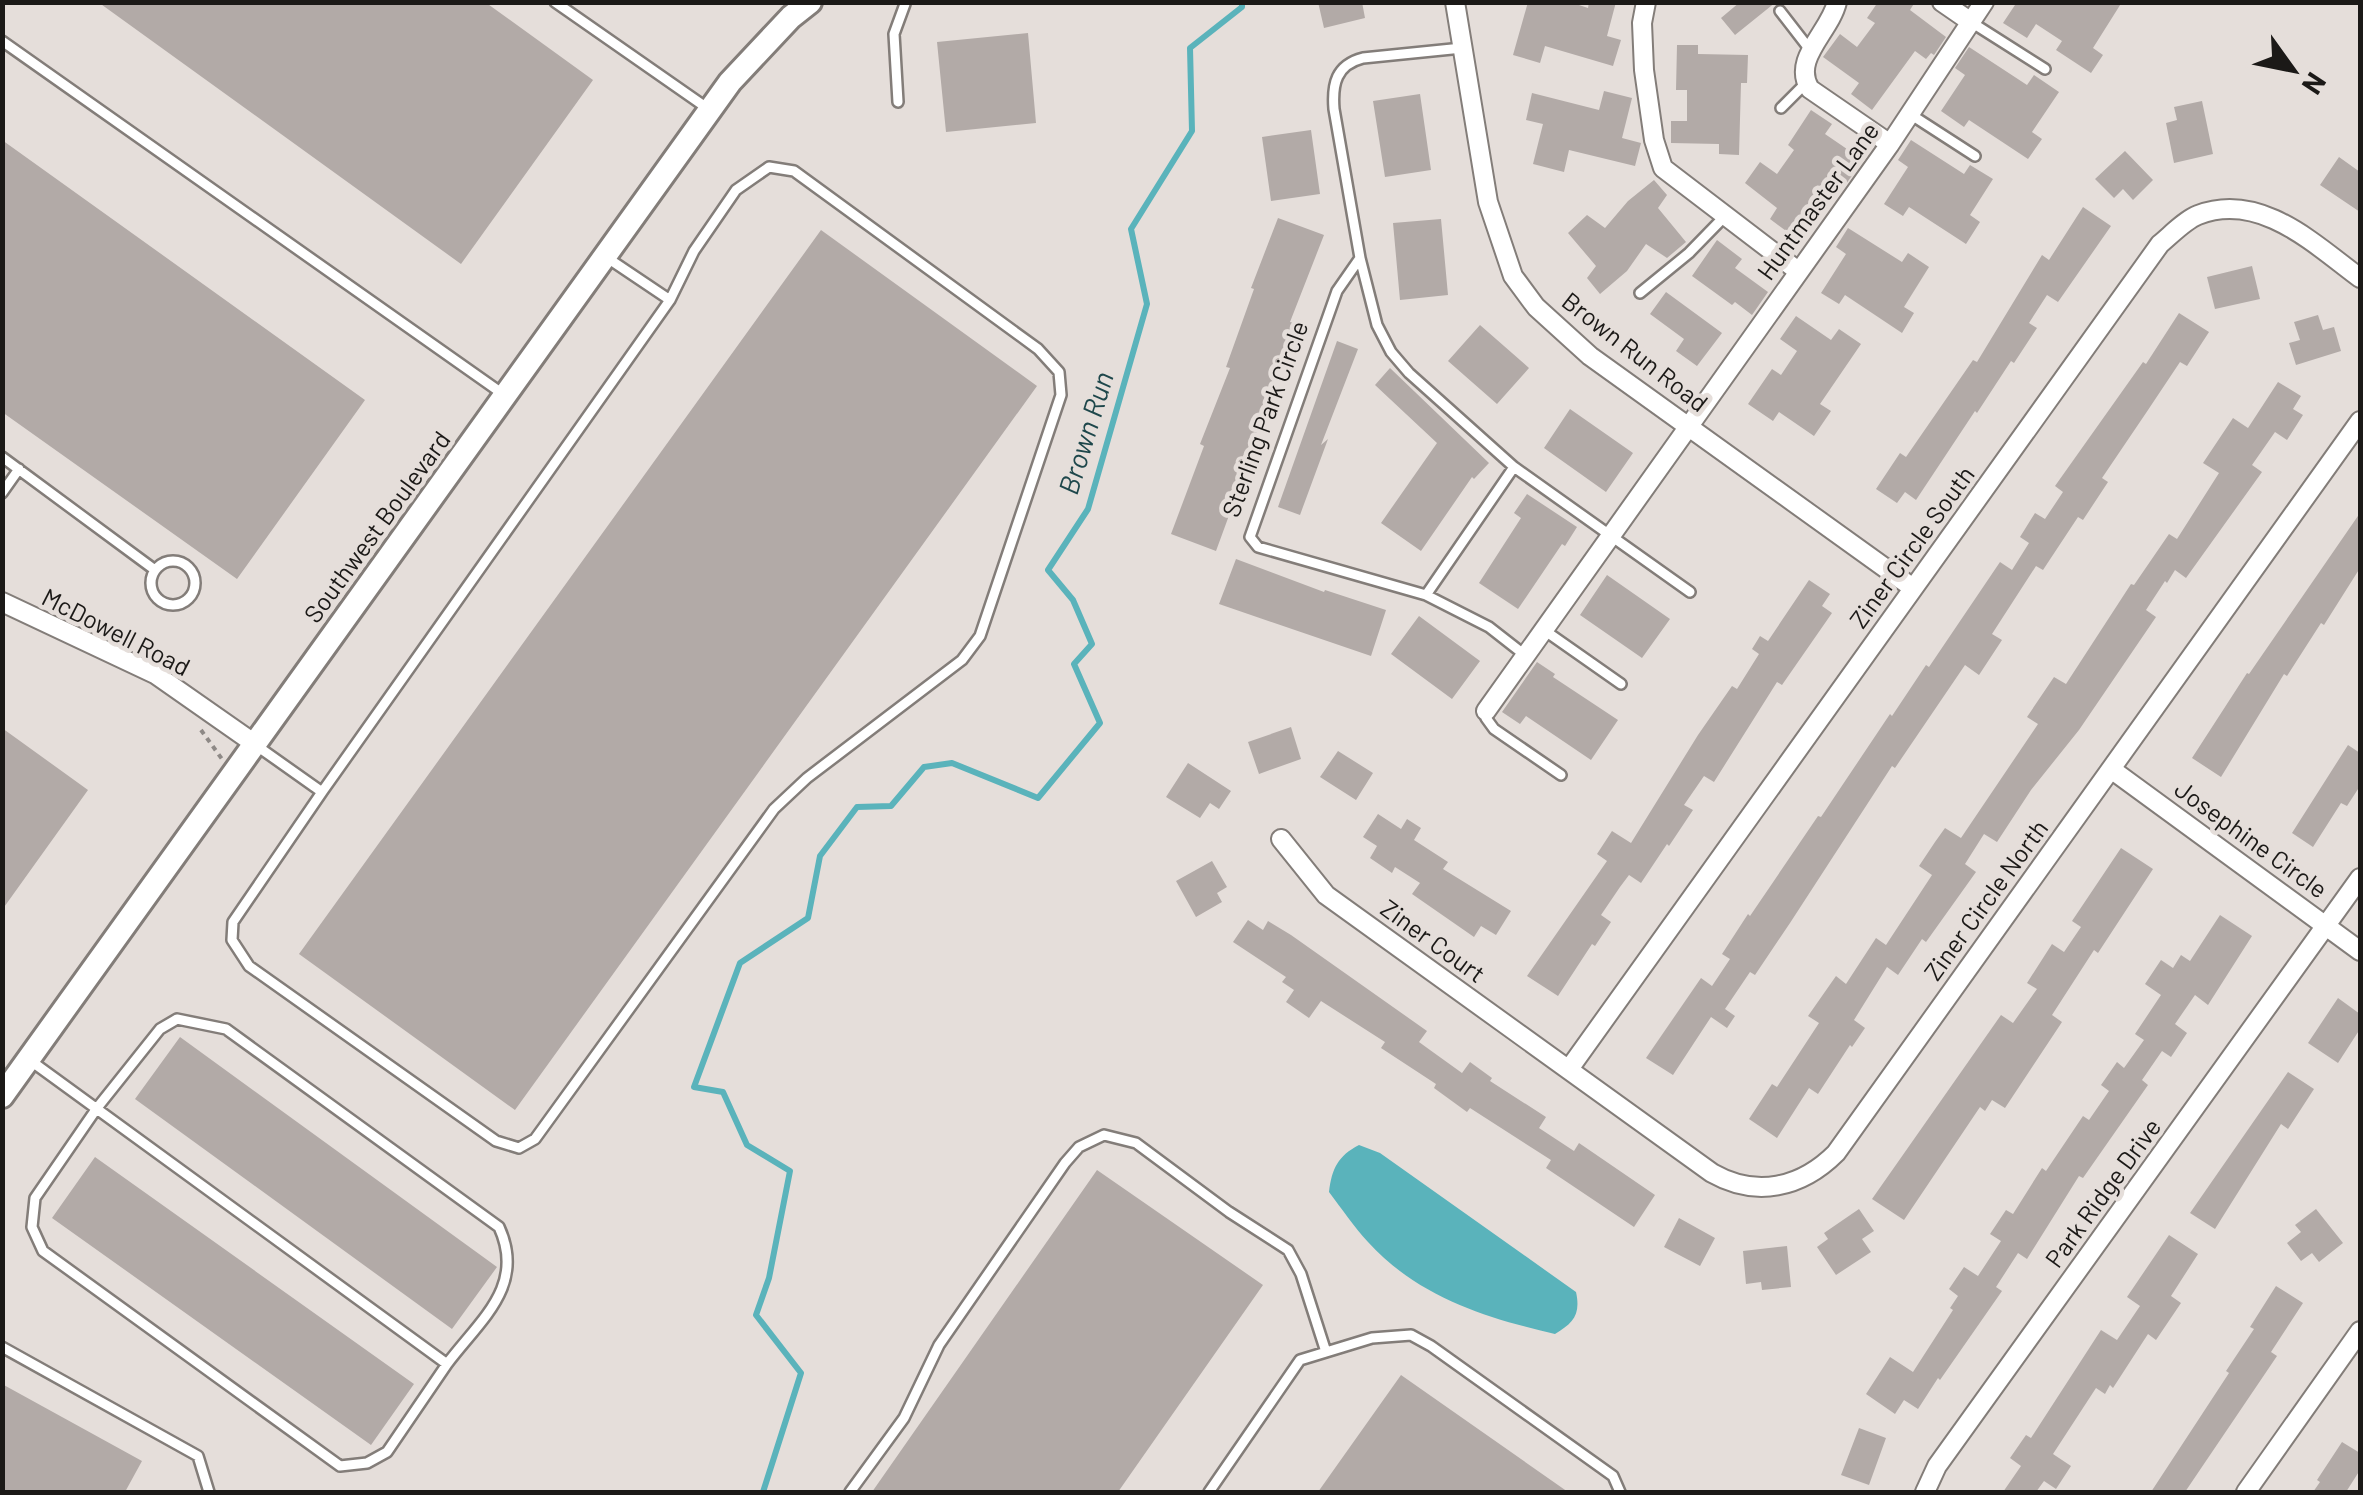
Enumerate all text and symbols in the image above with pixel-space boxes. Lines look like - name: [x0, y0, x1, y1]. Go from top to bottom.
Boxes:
- north arrow: [2243, 20, 2343, 120]
- text: N: [2295, 67, 2334, 101]
- street label: Huntmaster Lane: [1750, 116, 1884, 285]
- street label: Brown Run Road: [1557, 285, 1714, 417]
- street label: Sterling Park Circle: [1215, 317, 1313, 521]
- water label: Brown Run: [1050, 367, 1120, 498]
- street label: Southwest Boulevard: [297, 425, 456, 628]
- street label: Ziner Circle South: [1842, 460, 1980, 633]
- street label: McDowell Road: [37, 581, 196, 681]
- street label: Josephine Circle: [2169, 773, 2334, 904]
- street label: Ziner Circle North: [1917, 813, 2053, 985]
- street label: Ziner Court: [1376, 892, 1492, 988]
- street label: Park Ridge Drive: [2038, 1112, 2166, 1273]

